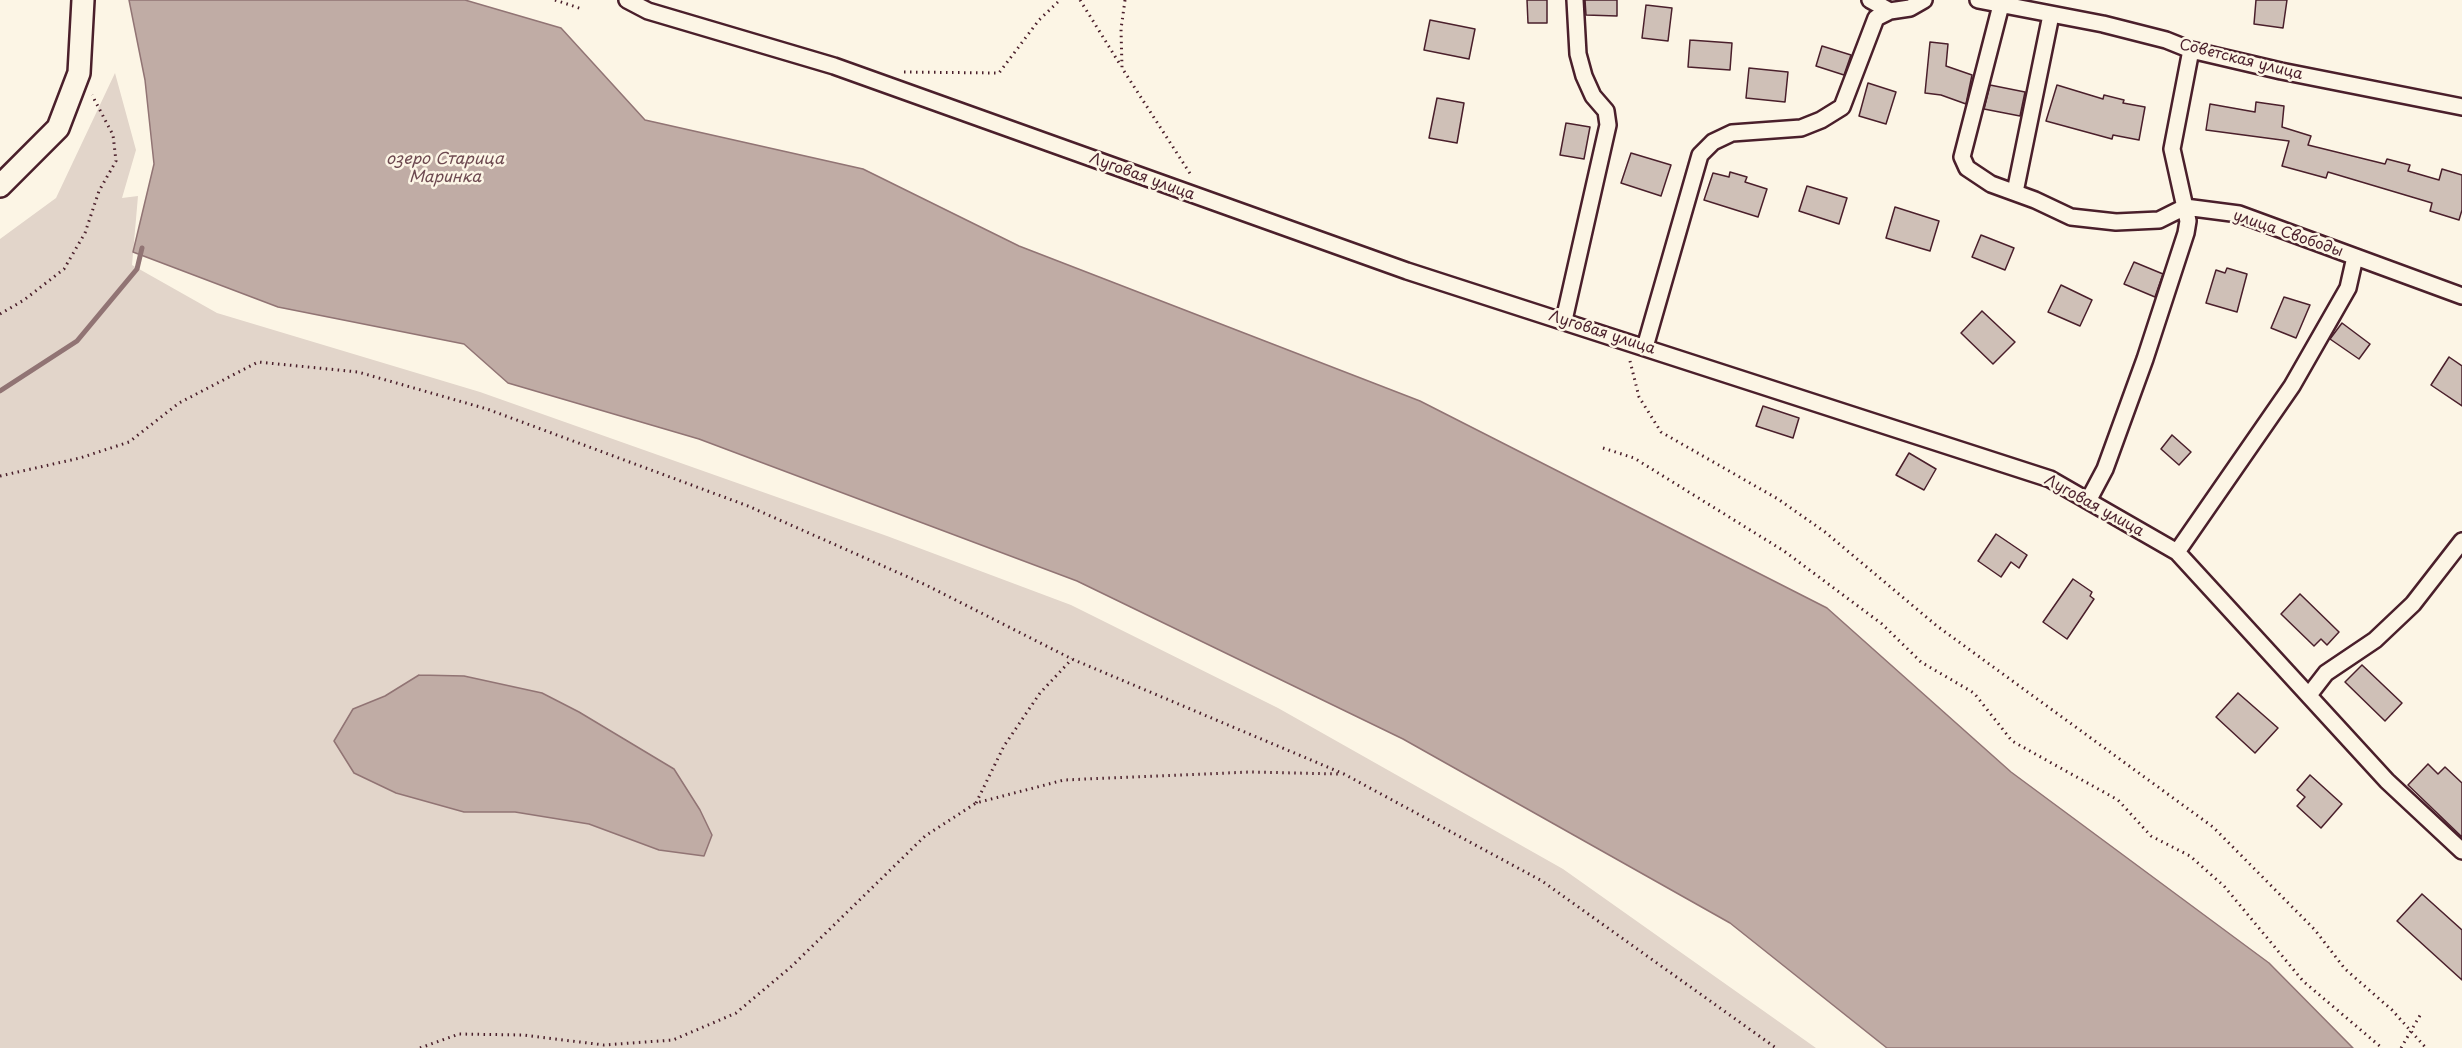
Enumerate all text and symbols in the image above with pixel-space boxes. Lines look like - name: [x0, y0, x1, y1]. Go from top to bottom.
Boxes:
- street label: Советская улица: [2177, 36, 2305, 84]
- water label: озеро Старица Маринка: [386, 150, 504, 188]
- street label: Луговая улица: [1087, 150, 1197, 204]
- street label: улица Свободы: [2231, 207, 2345, 261]
- street label: Луговая улица: [1547, 307, 1657, 359]
- street label: Луговая улица: [2041, 471, 2147, 541]

